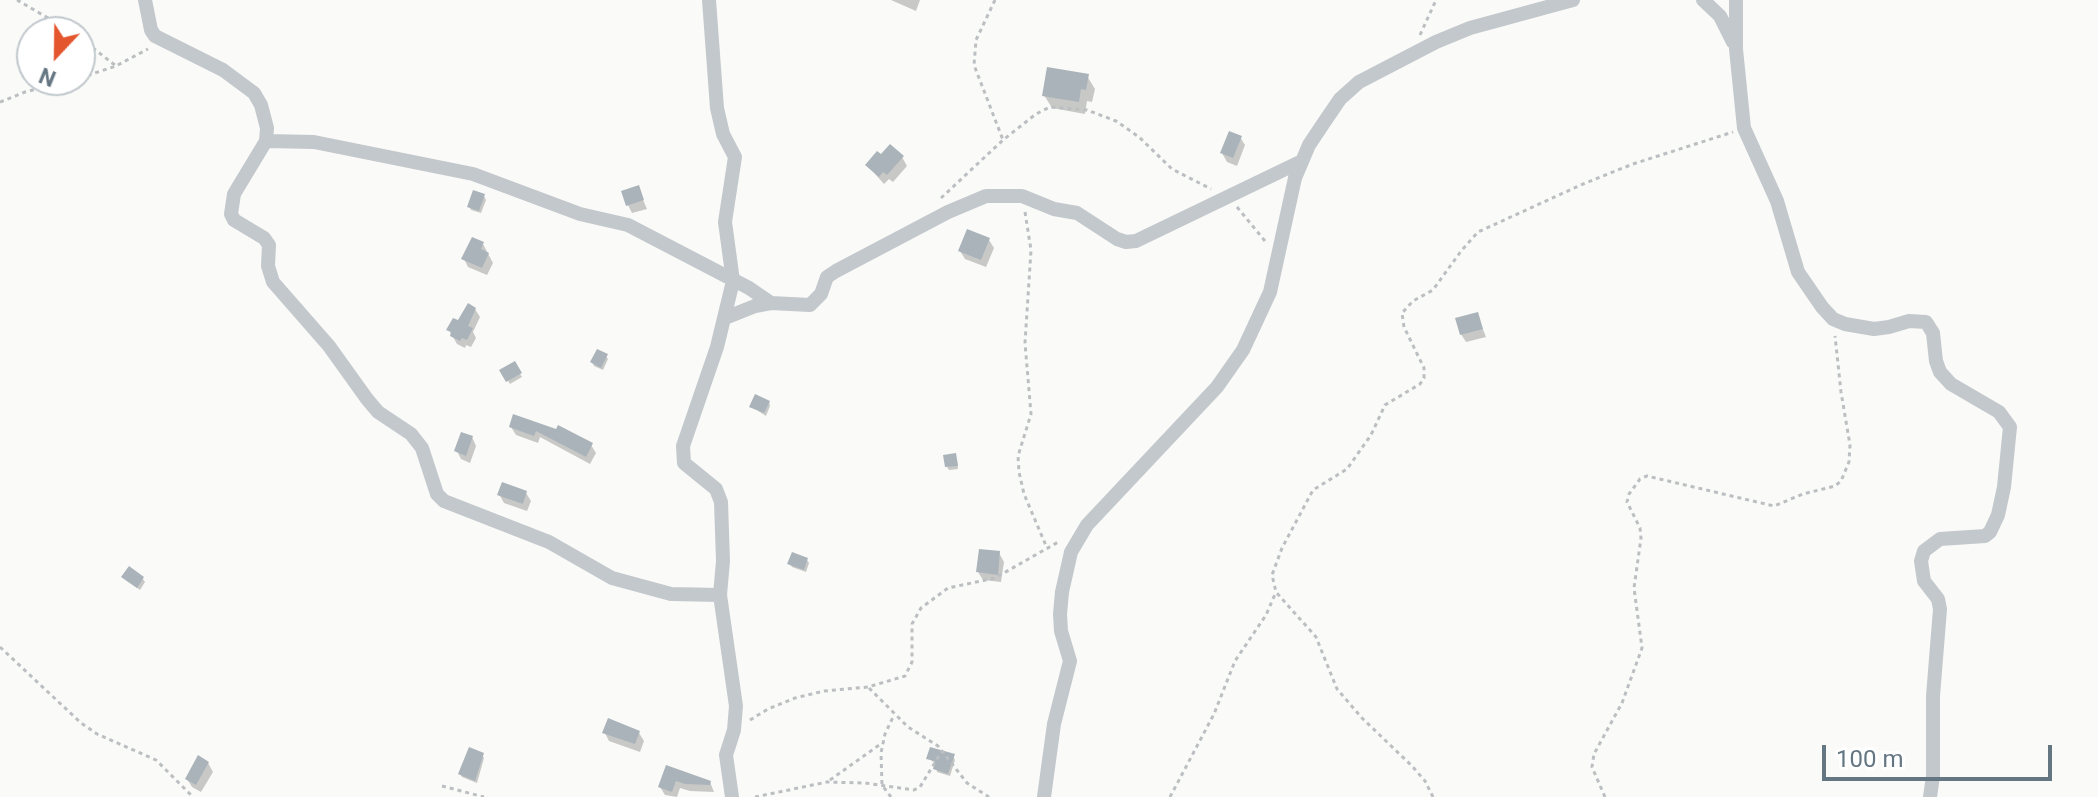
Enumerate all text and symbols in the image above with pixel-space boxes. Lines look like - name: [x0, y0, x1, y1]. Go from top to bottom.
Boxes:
- north arrow: [16, 16, 96, 96]
- text: N: [36, 62, 59, 91]
- scale bar: [1826, 729, 2056, 779]
- text: 100 m: [1836, 745, 1903, 773]

